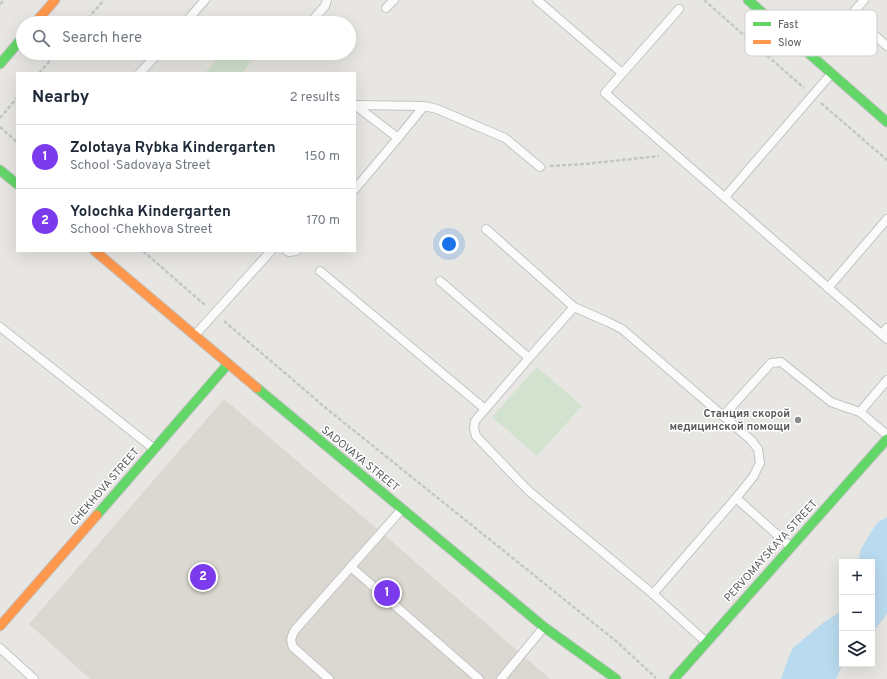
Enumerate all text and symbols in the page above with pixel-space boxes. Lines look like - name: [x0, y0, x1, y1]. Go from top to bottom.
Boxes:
- legend: [745, 10, 877, 56]
- search box: [16, 16, 356, 60]
- text: Fast: [778, 18, 798, 32]
- icon: search: [30, 27, 52, 49]
- text: Search here: [62, 29, 142, 48]
- text: Slow: [778, 36, 801, 50]
- text: Nearby: [32, 87, 89, 109]
- text: 2 results: [290, 90, 340, 106]
- text: Zolotaya Rybka Kindergarten: [70, 139, 276, 158]
- text: 1: [42, 149, 48, 165]
- text: 150 m: [305, 149, 340, 165]
- text: School · Sadovaya Street: [70, 158, 211, 174]
- text: Yolochka Kindergarten: [70, 203, 231, 222]
- text: 2: [41, 213, 49, 229]
- text: 170 m: [306, 213, 340, 229]
- text: School · Chekhova Street: [70, 222, 212, 238]
- your location: [439, 234, 459, 254]
- place label: Станция скорой медицинской помощи: [669, 407, 790, 434]
- marker: Станция скорой медицинской помощи: [793, 415, 803, 425]
- street label: SADOVAYA STREET: [318, 423, 402, 495]
- street label: CHEKHOVA STREET: [67, 445, 143, 529]
- street label: PERVOMAYSKAYA STREET: [721, 497, 821, 605]
- map controls: [839, 559, 875, 667]
- button: +: [839, 559, 875, 595]
- pin: 2: [190, 562, 216, 592]
- pin: 1: [374, 578, 400, 608]
- button: −: [839, 595, 875, 631]
- button: layers: [839, 631, 875, 667]

